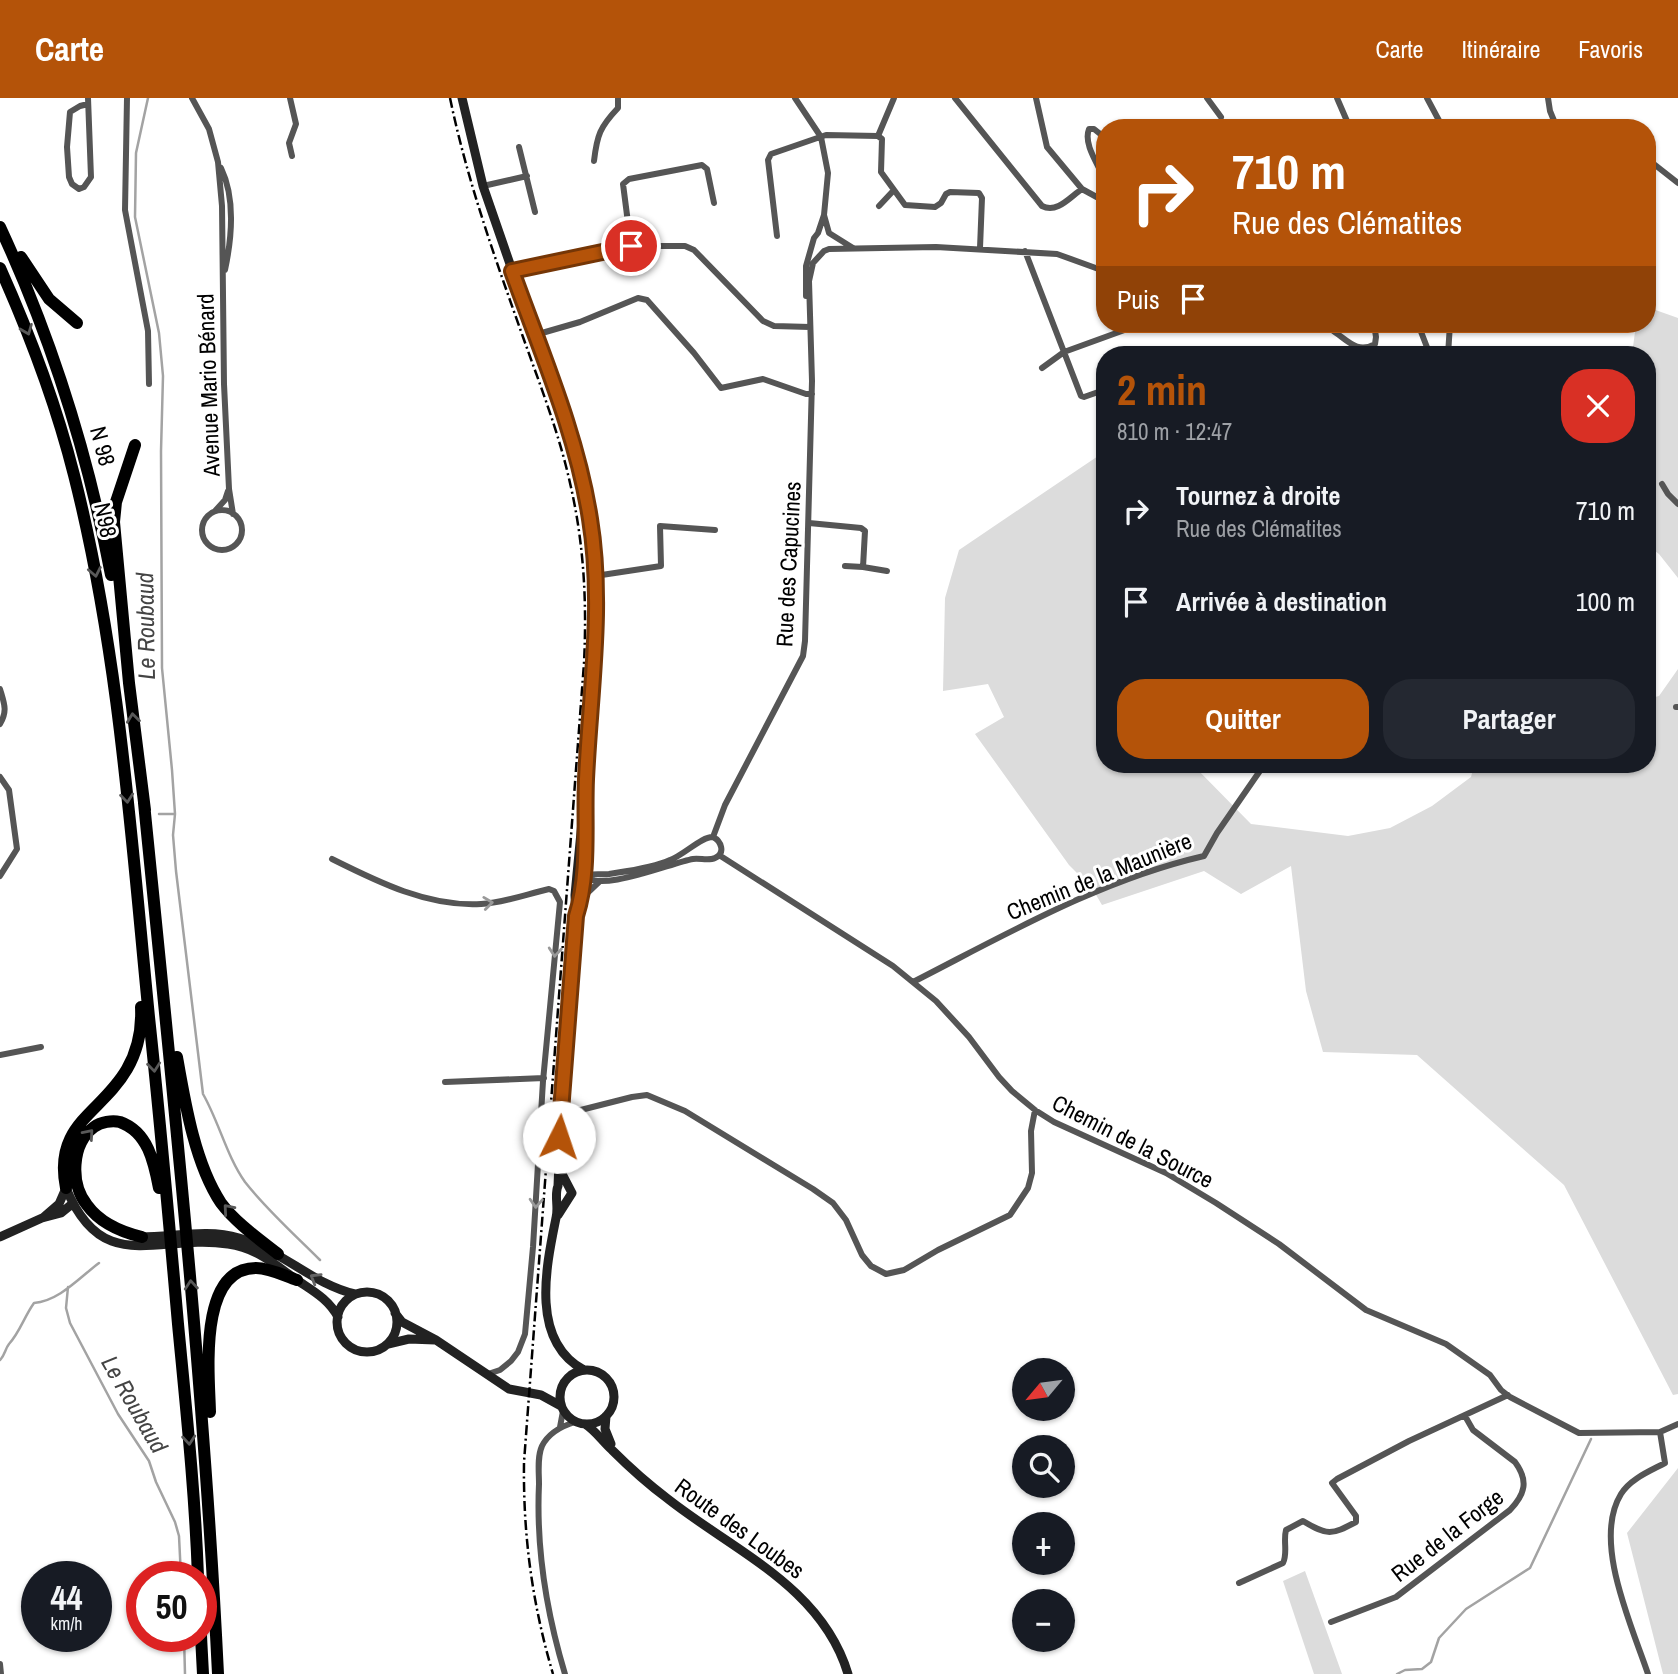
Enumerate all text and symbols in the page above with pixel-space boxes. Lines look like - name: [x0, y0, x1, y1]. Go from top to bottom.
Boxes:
- text: Carte: [35, 27, 104, 71]
- text: Carte: [1375, 33, 1424, 65]
- text: Itinéraire: [1462, 33, 1540, 65]
- text: Favoris: [1578, 33, 1643, 65]
- text: 710 m: [1232, 138, 1346, 204]
- icon: right: [1117, 147, 1208, 238]
- text: Rue des Clématites: [1232, 201, 1462, 244]
- pin: [601, 216, 661, 276]
- icon: arrive: [612, 227, 650, 265]
- icon: arrive: [1174, 280, 1212, 318]
- text: Puis: [1117, 282, 1160, 317]
- street label: Avenue Mario Bénard: [189, 293, 227, 478]
- one-way arrow: [18, 324, 32, 336]
- text: 2 min: [1117, 362, 1207, 418]
- button: close: [1561, 369, 1635, 443]
- text: 810 m · 12:47: [1117, 416, 1232, 447]
- street label: N 98: [83, 423, 123, 469]
- text: Tournez à droite: [1176, 478, 1340, 513]
- street label: Rue des Capucines: [768, 480, 808, 648]
- icon: right: [1117, 492, 1155, 530]
- text: 710 m: [1576, 493, 1635, 528]
- street label: N98: [87, 500, 125, 540]
- text: Rue des Clématites: [1176, 513, 1342, 544]
- one-way arrow: [87, 566, 102, 578]
- water label: Le Roubaud: [128, 571, 162, 680]
- icon: arrive: [1117, 583, 1155, 621]
- text: Arrivée à destination: [1176, 584, 1387, 619]
- text: 100 m: [1576, 584, 1635, 619]
- button: Quitter: [1117, 679, 1369, 759]
- button: Partager: [1383, 679, 1635, 759]
- one-way arrow: [126, 712, 141, 724]
- one-way arrow: [119, 792, 134, 803]
- street label: Chemin de la Maunière: [1002, 825, 1196, 927]
- one-way arrow: [482, 895, 494, 910]
- one-way arrow: [548, 947, 563, 958]
- one-way arrow: [146, 1061, 161, 1072]
- street label: Chemin de la Source: [1047, 1087, 1219, 1195]
- position arrow: [522, 1100, 596, 1174]
- one-way arrow: [81, 1130, 93, 1143]
- one-way arrow: [529, 1198, 544, 1209]
- one-way arrow: [224, 1204, 236, 1217]
- one-way arrow: [309, 1273, 322, 1286]
- one-way arrow: [184, 1279, 199, 1290]
- water label: Le Roubaud: [94, 1350, 176, 1459]
- north arrow: [1012, 1358, 1074, 1421]
- map controls: [1012, 1358, 1075, 1652]
- one-way arrow: [181, 1434, 196, 1445]
- button: search: [1012, 1435, 1075, 1498]
- street label: Route des Loubes: [669, 1470, 811, 1586]
- street label: Rue de la Forge: [1385, 1481, 1509, 1589]
- button: +: [1012, 1512, 1075, 1575]
- speed limit sign: 50: [126, 1561, 217, 1652]
- text: 44: [51, 1574, 82, 1621]
- button: −: [1012, 1589, 1075, 1652]
- text: km/h: [51, 1611, 83, 1636]

